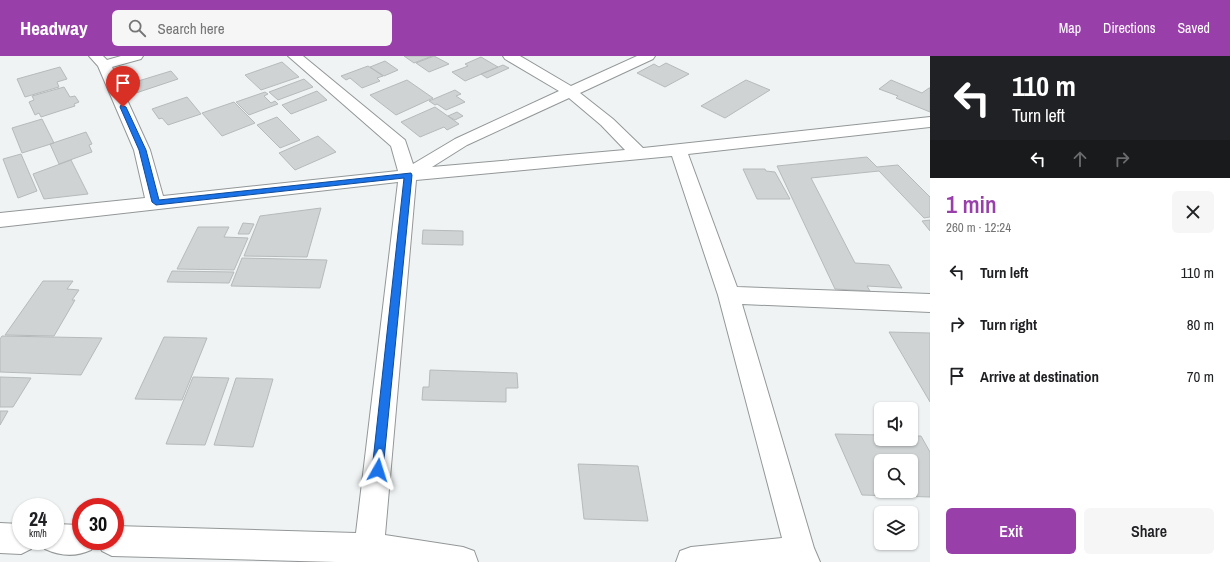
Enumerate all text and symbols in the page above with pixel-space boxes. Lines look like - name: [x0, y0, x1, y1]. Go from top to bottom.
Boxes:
- search box: [112, 10, 392, 46]
- text: Headway: [20, 15, 88, 41]
- icon: search: [126, 17, 148, 39]
- text: Search here: [158, 18, 225, 39]
- text: Map: [1059, 19, 1081, 37]
- text: Directions: [1103, 19, 1155, 37]
- text: Saved: [1177, 19, 1210, 37]
- pin: [106, 66, 140, 107]
- text: 110 m: [1012, 67, 1076, 105]
- icon: arrive: [112, 72, 134, 94]
- icon: left: [946, 72, 998, 124]
- text: Turn left: [1012, 103, 1065, 128]
- icon: left: [1027, 148, 1049, 170]
- icon: ahead: [1069, 148, 1091, 170]
- icon: right: [1111, 148, 1133, 170]
- text: 1 min: [946, 188, 997, 220]
- button: close: [1172, 191, 1214, 233]
- text: 260 m · 12:24: [946, 219, 1011, 236]
- icon: left: [946, 261, 968, 283]
- text: Turn left: [980, 262, 1028, 283]
- text: 110 m: [1181, 262, 1214, 283]
- icon: right: [946, 313, 968, 335]
- text: Turn right: [980, 314, 1037, 335]
- text: 80 m: [1187, 314, 1214, 335]
- icon: arrive: [946, 365, 968, 387]
- text: Arrive at destination: [980, 366, 1099, 387]
- text: 70 m: [1187, 366, 1214, 387]
- map controls: [874, 402, 918, 550]
- button: sound: [874, 402, 918, 446]
- position arrow: [357, 449, 399, 491]
- button: search: [874, 454, 918, 498]
- speed limit sign: 30: [72, 498, 124, 550]
- text: 24: [29, 505, 47, 532]
- button: layers: [874, 506, 918, 550]
- button: Exit: [946, 508, 1076, 554]
- button: Share: [1084, 508, 1214, 554]
- text: km/h: [29, 527, 47, 540]

